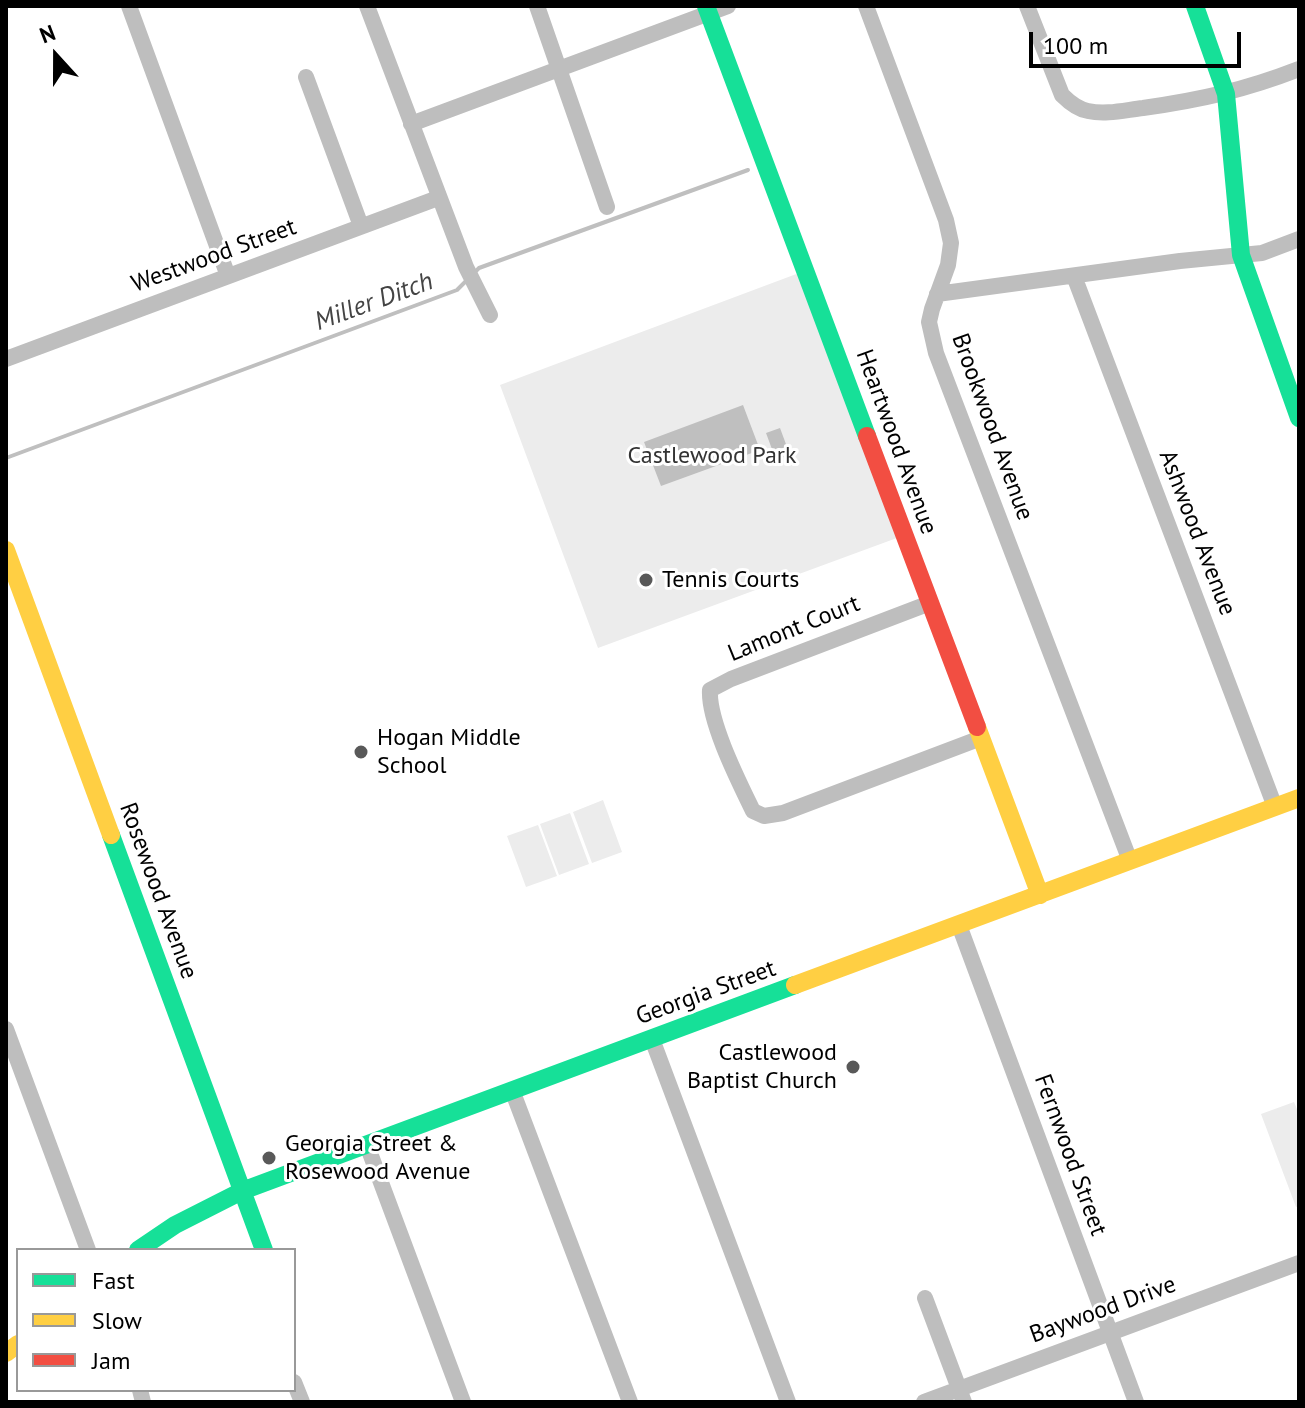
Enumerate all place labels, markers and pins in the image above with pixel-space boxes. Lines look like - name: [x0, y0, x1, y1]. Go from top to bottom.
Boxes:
- place label: Tennis Courts: [662, 566, 799, 594]
- marker: Tennis Courts: [637, 571, 655, 589]
- place label: Hogan Middle School: [377, 724, 521, 780]
- marker: Hogan Middle School: [352, 743, 370, 761]
- place label: Castlewood Baptist Church: [687, 1039, 837, 1095]
- marker: Castlewood Baptist Church: [844, 1058, 862, 1076]
- place label: Georgia Street & Rosewood Avenue: [285, 1130, 470, 1186]
- marker: Georgia Street & Rosewood Avenue: [260, 1149, 278, 1167]

